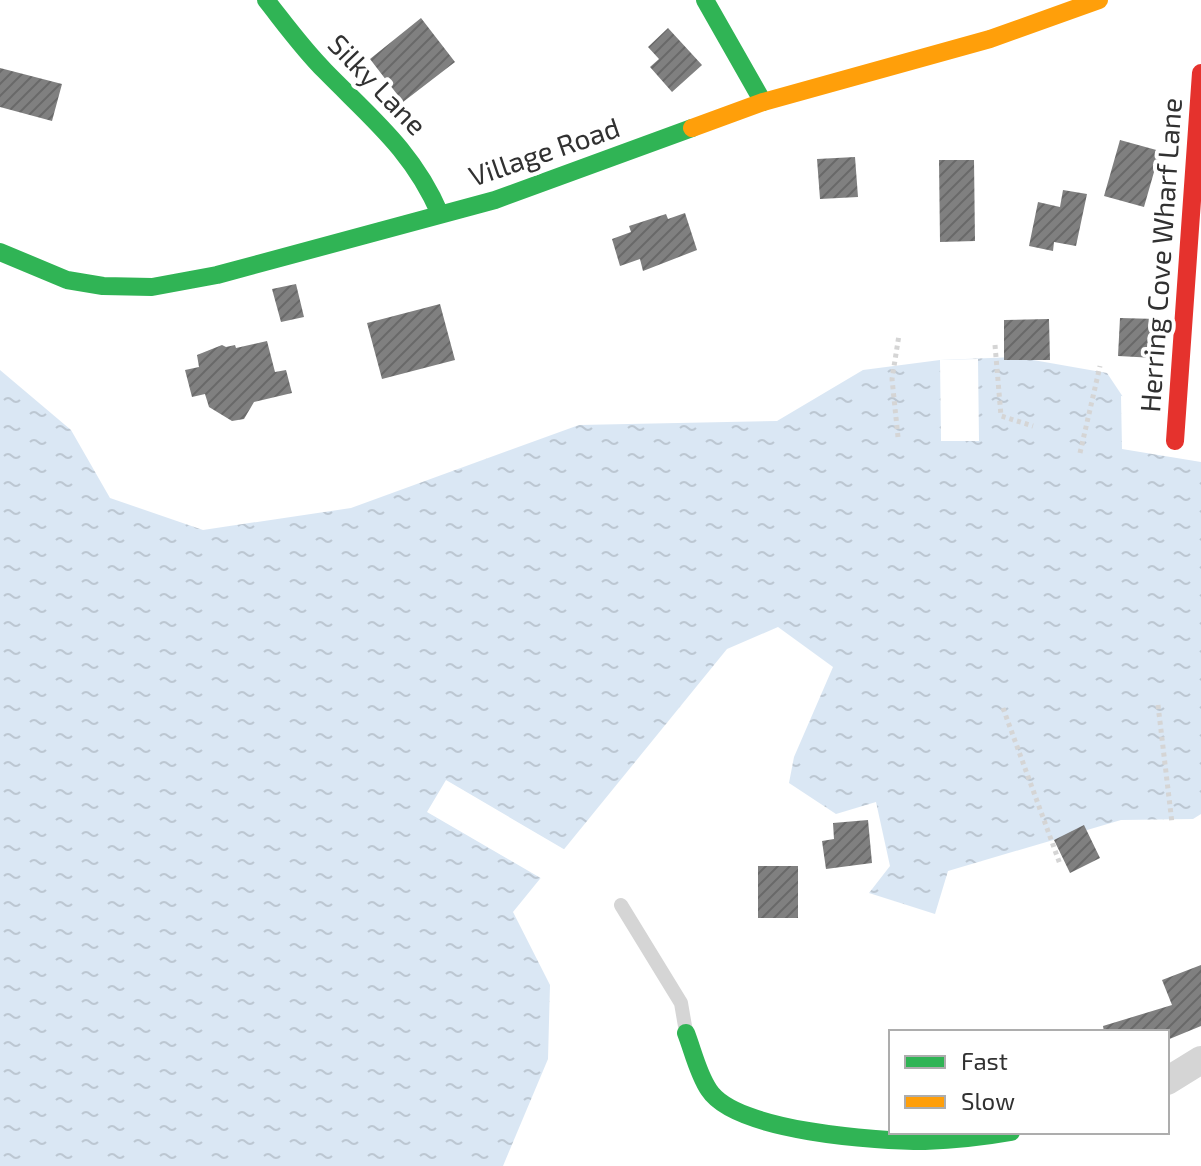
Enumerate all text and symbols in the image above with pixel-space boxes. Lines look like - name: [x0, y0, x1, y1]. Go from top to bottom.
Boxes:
- street label: Silky Lane: [322, 27, 434, 141]
- street label: Herring Cove Wharf Lane: [1132, 96, 1188, 414]
- street label: Village Road: [464, 109, 624, 193]
- legend: [889, 1030, 1169, 1134]
- text: Fast: [961, 1046, 1008, 1075]
- text: Slow: [961, 1086, 1015, 1115]

